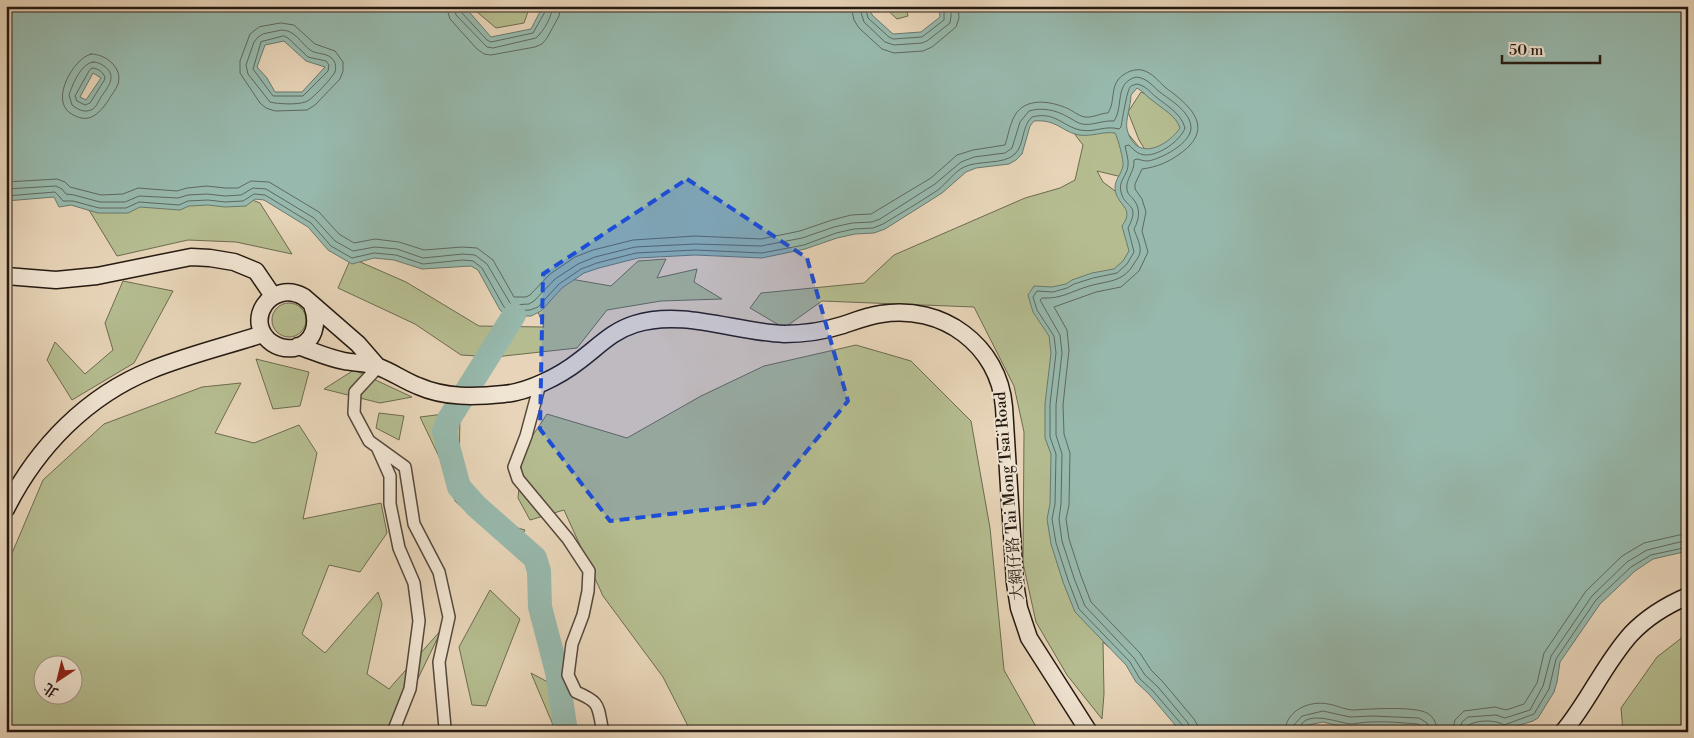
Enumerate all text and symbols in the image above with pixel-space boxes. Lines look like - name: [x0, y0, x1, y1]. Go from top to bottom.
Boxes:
- scale bar: [1502, 32, 1599, 64]
- text: 50 m: [1509, 41, 1543, 60]
- street label: 大網仔路 Tai Mong Tsai Road: [990, 391, 1028, 601]
- north arrow: [32, 656, 82, 706]
- text: 北: [40, 678, 62, 701]

